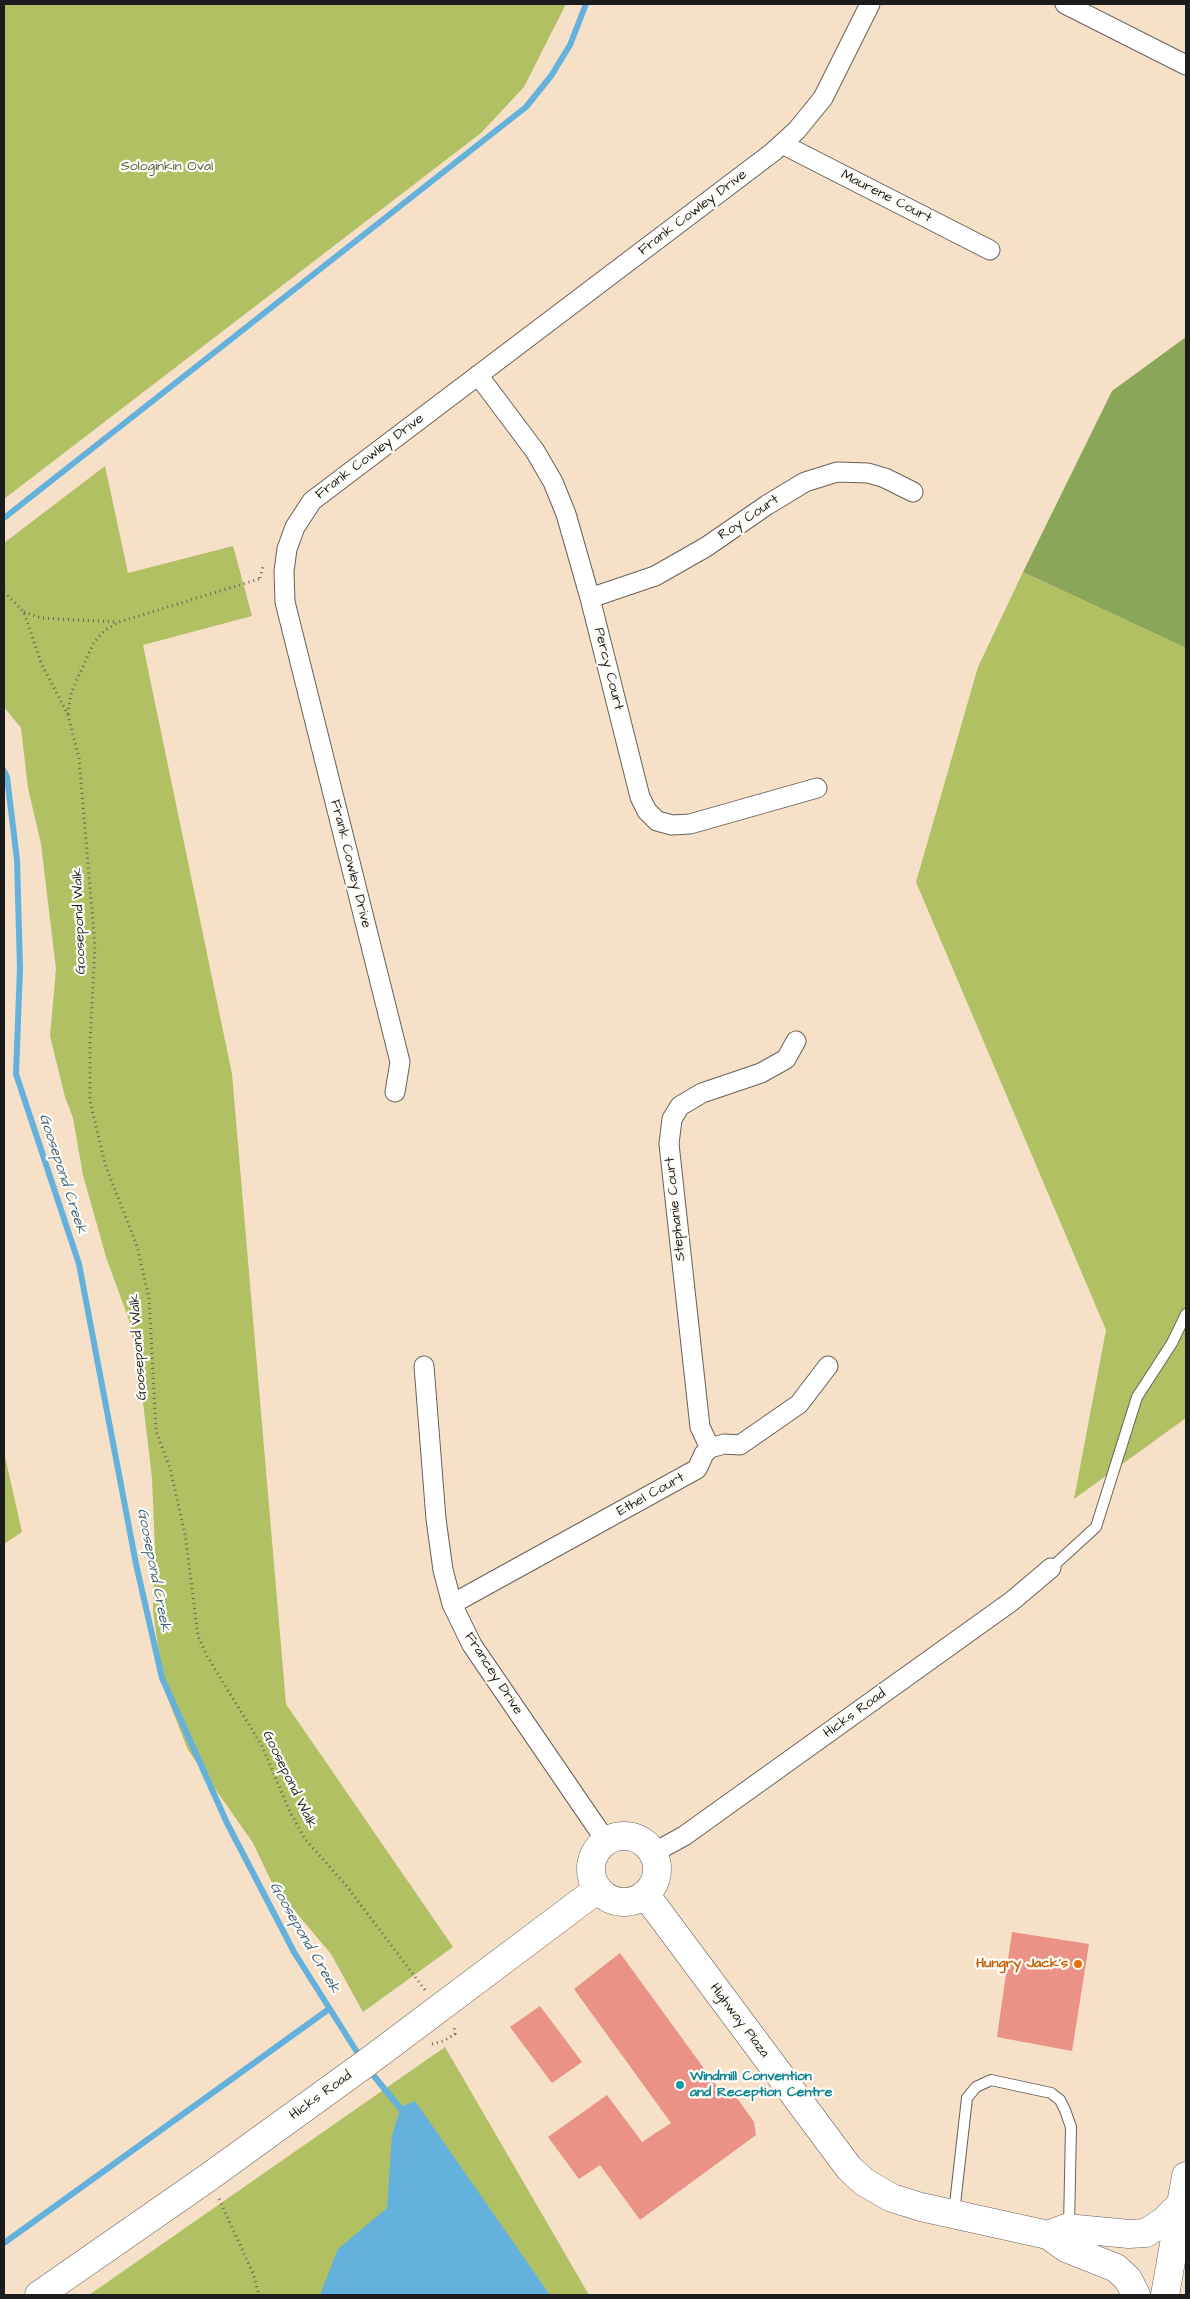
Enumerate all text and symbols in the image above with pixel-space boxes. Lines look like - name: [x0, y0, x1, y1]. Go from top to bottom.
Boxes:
- park label: Sologinkin Oval: [121, 159, 213, 175]
- street label: Frank Cowley Drive: [635, 167, 751, 259]
- street label: Maurene Court: [838, 167, 934, 227]
- street label: Frank Cowley Drive: [312, 411, 428, 503]
- street label: Roy Court: [716, 492, 782, 544]
- street label: Percy Court: [590, 626, 626, 712]
- street label: Frank Cowley Drive: [326, 798, 374, 930]
- street label: Goosepond Walk: [70, 867, 90, 975]
- water label: Goosepond Creek: [34, 1112, 90, 1236]
- street label: Stephanie Court: [662, 1156, 690, 1262]
- street label: Goosepond Walk: [127, 1293, 151, 1401]
- street label: Ethel Court: [614, 1470, 688, 1520]
- water label: Goosepond Creek: [132, 1507, 174, 1633]
- street label: Francey Drive: [460, 1630, 526, 1718]
- street label: Hicks Road: [821, 1686, 889, 1742]
- street label: Goosepond Walk: [258, 1728, 320, 1832]
- water label: Goosepond Creek: [265, 1879, 343, 1997]
- place label: Hungry Jack's: [976, 1956, 1068, 1972]
- marker: Hungry Jack's: [1072, 1958, 1084, 1970]
- street label: Highway Plaza: [706, 1980, 772, 2062]
- street label: Hicks Road: [287, 2068, 355, 2124]
- place label: Windmill Convention and Reception Centre: [690, 2069, 832, 2102]
- marker: Windmill Convention and Reception Centre: [674, 2079, 686, 2091]

